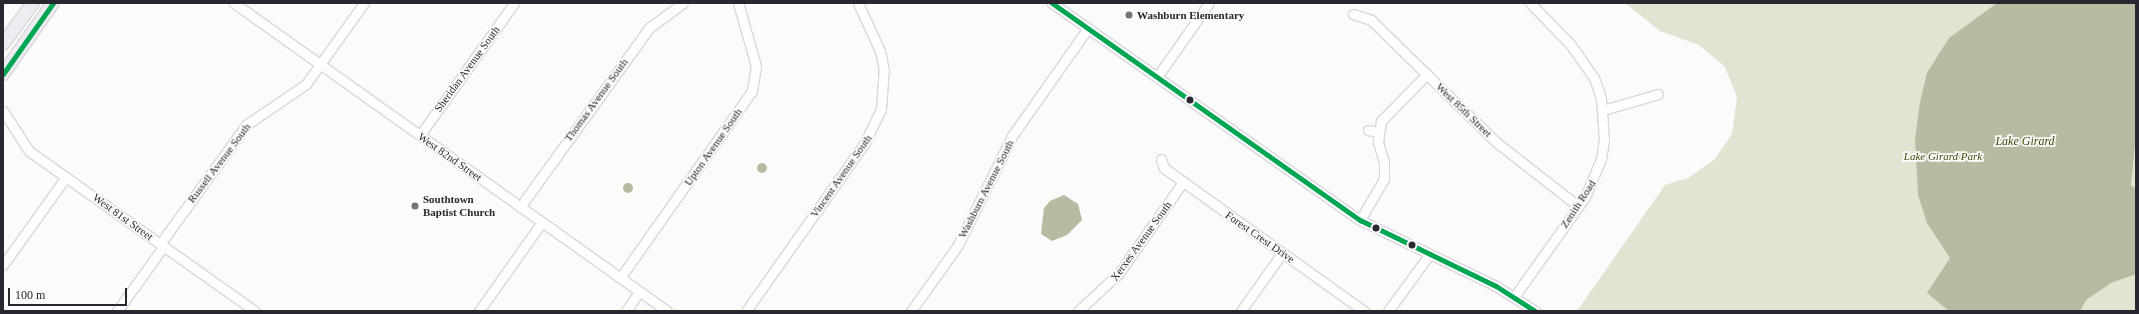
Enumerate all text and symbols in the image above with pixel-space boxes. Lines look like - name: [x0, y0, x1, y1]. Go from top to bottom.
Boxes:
- place label: Washburn Elementary: [1137, 8, 1244, 22]
- marker: Washburn Elementary: [1124, 10, 1134, 20]
- street label: Sheridan Avenue South: [431, 23, 503, 115]
- street label: Thomas Avenue South: [561, 56, 631, 144]
- street label: West 85th Street: [1433, 80, 1495, 140]
- unlabelled marker: [1185, 95, 1195, 105]
- street label: Upton Avenue South: [681, 106, 745, 188]
- street label: Russell Avenue South: [185, 120, 253, 206]
- street label: West 82nd Street: [416, 130, 484, 184]
- street label: Vincent Avenue South: [807, 132, 875, 220]
- water label: Lake Girard: [1995, 135, 2055, 149]
- street label: Washburn Avenue South: [955, 137, 1017, 241]
- park label: Lake Girard Park: [1904, 149, 1982, 163]
- street label: Zenith Road: [1558, 177, 1598, 231]
- street label: West 81st Street: [90, 191, 156, 243]
- place label: Southtown Baptist Church: [423, 193, 495, 219]
- street label: Xerxes Avenue South: [1108, 198, 1174, 284]
- marker: Southtown Baptist Church: [410, 201, 420, 211]
- street label: Forest Crest Drive: [1223, 208, 1297, 266]
- unlabelled marker: [1371, 223, 1381, 233]
- unlabelled marker: [1407, 240, 1417, 250]
- scale bar: [10, 280, 129, 306]
- text: 100 m: [15, 288, 45, 302]

